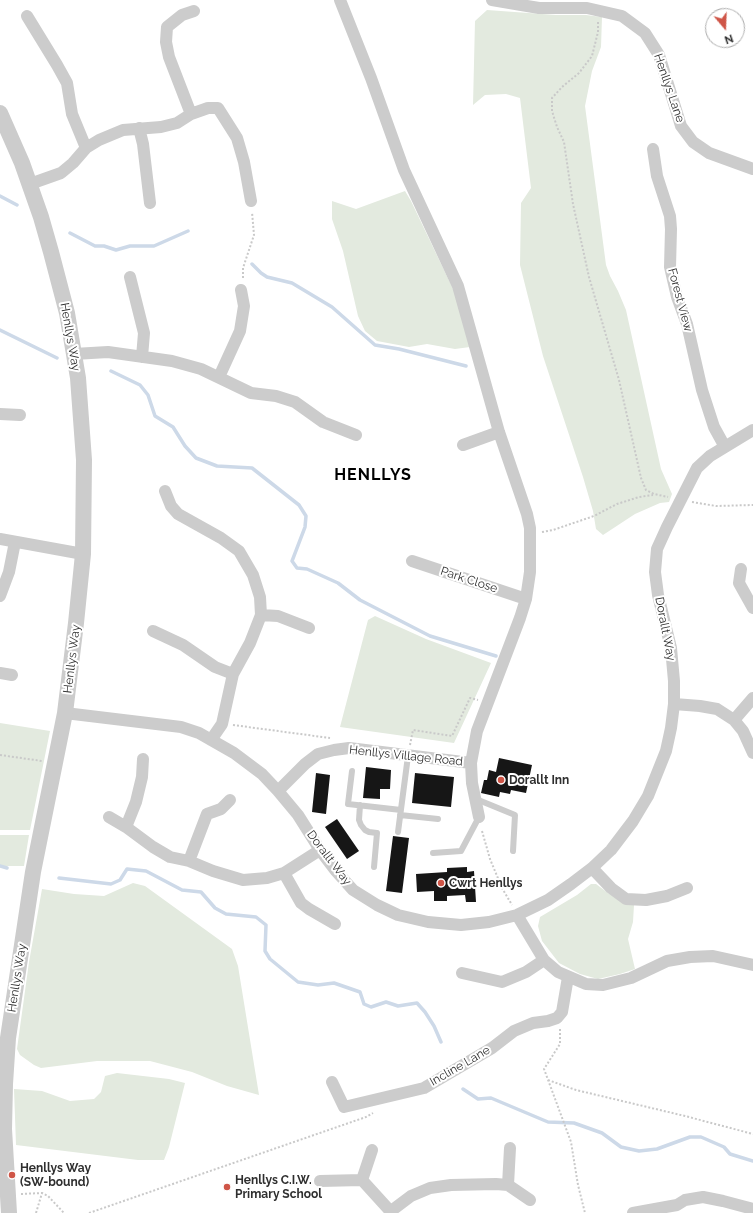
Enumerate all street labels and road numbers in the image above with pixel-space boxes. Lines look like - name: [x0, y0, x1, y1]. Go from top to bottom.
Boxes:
- street label: Henllys Lane: [650, 52, 688, 124]
- street label: Forest View: [665, 267, 695, 333]
- street label: Henllys Way: [57, 302, 83, 372]
- street label: Park Close: [439, 564, 499, 596]
- street label: Dorallt Way: [652, 596, 678, 662]
- street label: Henllys Way: [61, 624, 83, 694]
- street label: Henllys Village Road: [348, 743, 464, 769]
- street label: Dorallt Way: [304, 828, 354, 888]
- street label: Henllys Way: [4, 943, 30, 1013]
- street label: Incline Lane: [427, 1043, 493, 1089]

